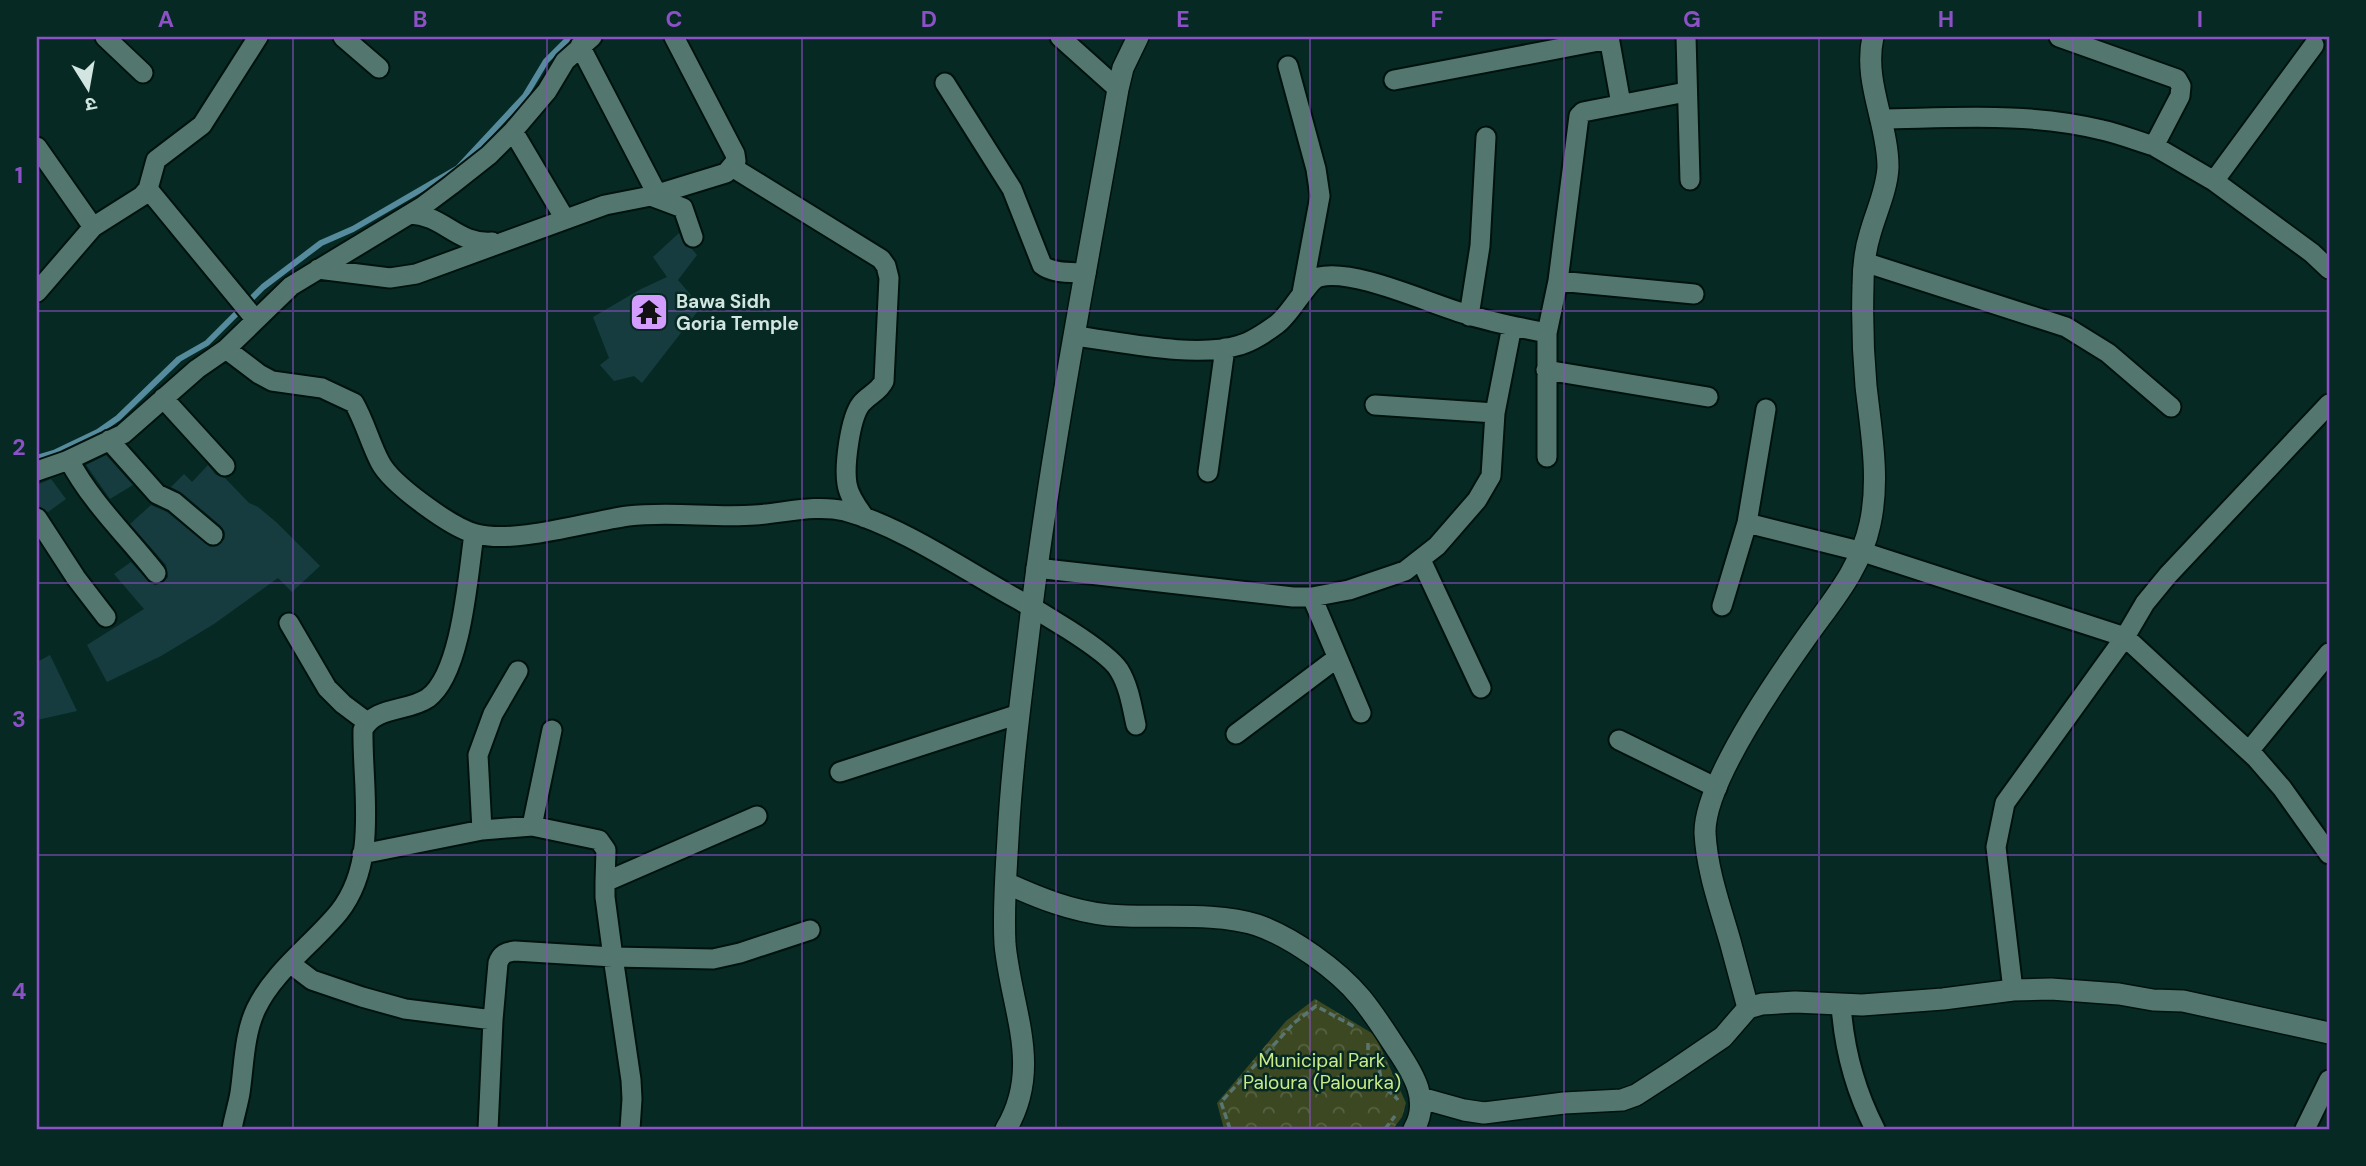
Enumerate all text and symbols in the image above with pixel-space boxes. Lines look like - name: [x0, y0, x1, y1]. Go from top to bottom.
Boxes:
- text: A: [158, 4, 174, 34]
- text: B: [413, 4, 427, 34]
- text: C: [666, 4, 682, 34]
- text: D: [921, 4, 937, 34]
- text: E: [1176, 4, 1190, 34]
- text: F: [1431, 4, 1444, 34]
- text: G: [1683, 4, 1701, 34]
- text: H: [1938, 4, 1954, 34]
- text: I: [2197, 4, 2203, 34]
- north arrow: [52, 52, 122, 122]
- text: उ: [82, 91, 99, 118]
- text: 1: [15, 160, 23, 190]
- place label: Bawa Sidh Goria Temple: [676, 289, 799, 336]
- temple icon: Bawa Sidh Goria Temple: [628, 291, 670, 333]
- text: 2: [12, 432, 26, 462]
- text: 3: [12, 704, 26, 734]
- text: 4: [12, 976, 27, 1006]
- park label: Municipal Park Paloura (Palourka): [1243, 1048, 1401, 1095]

